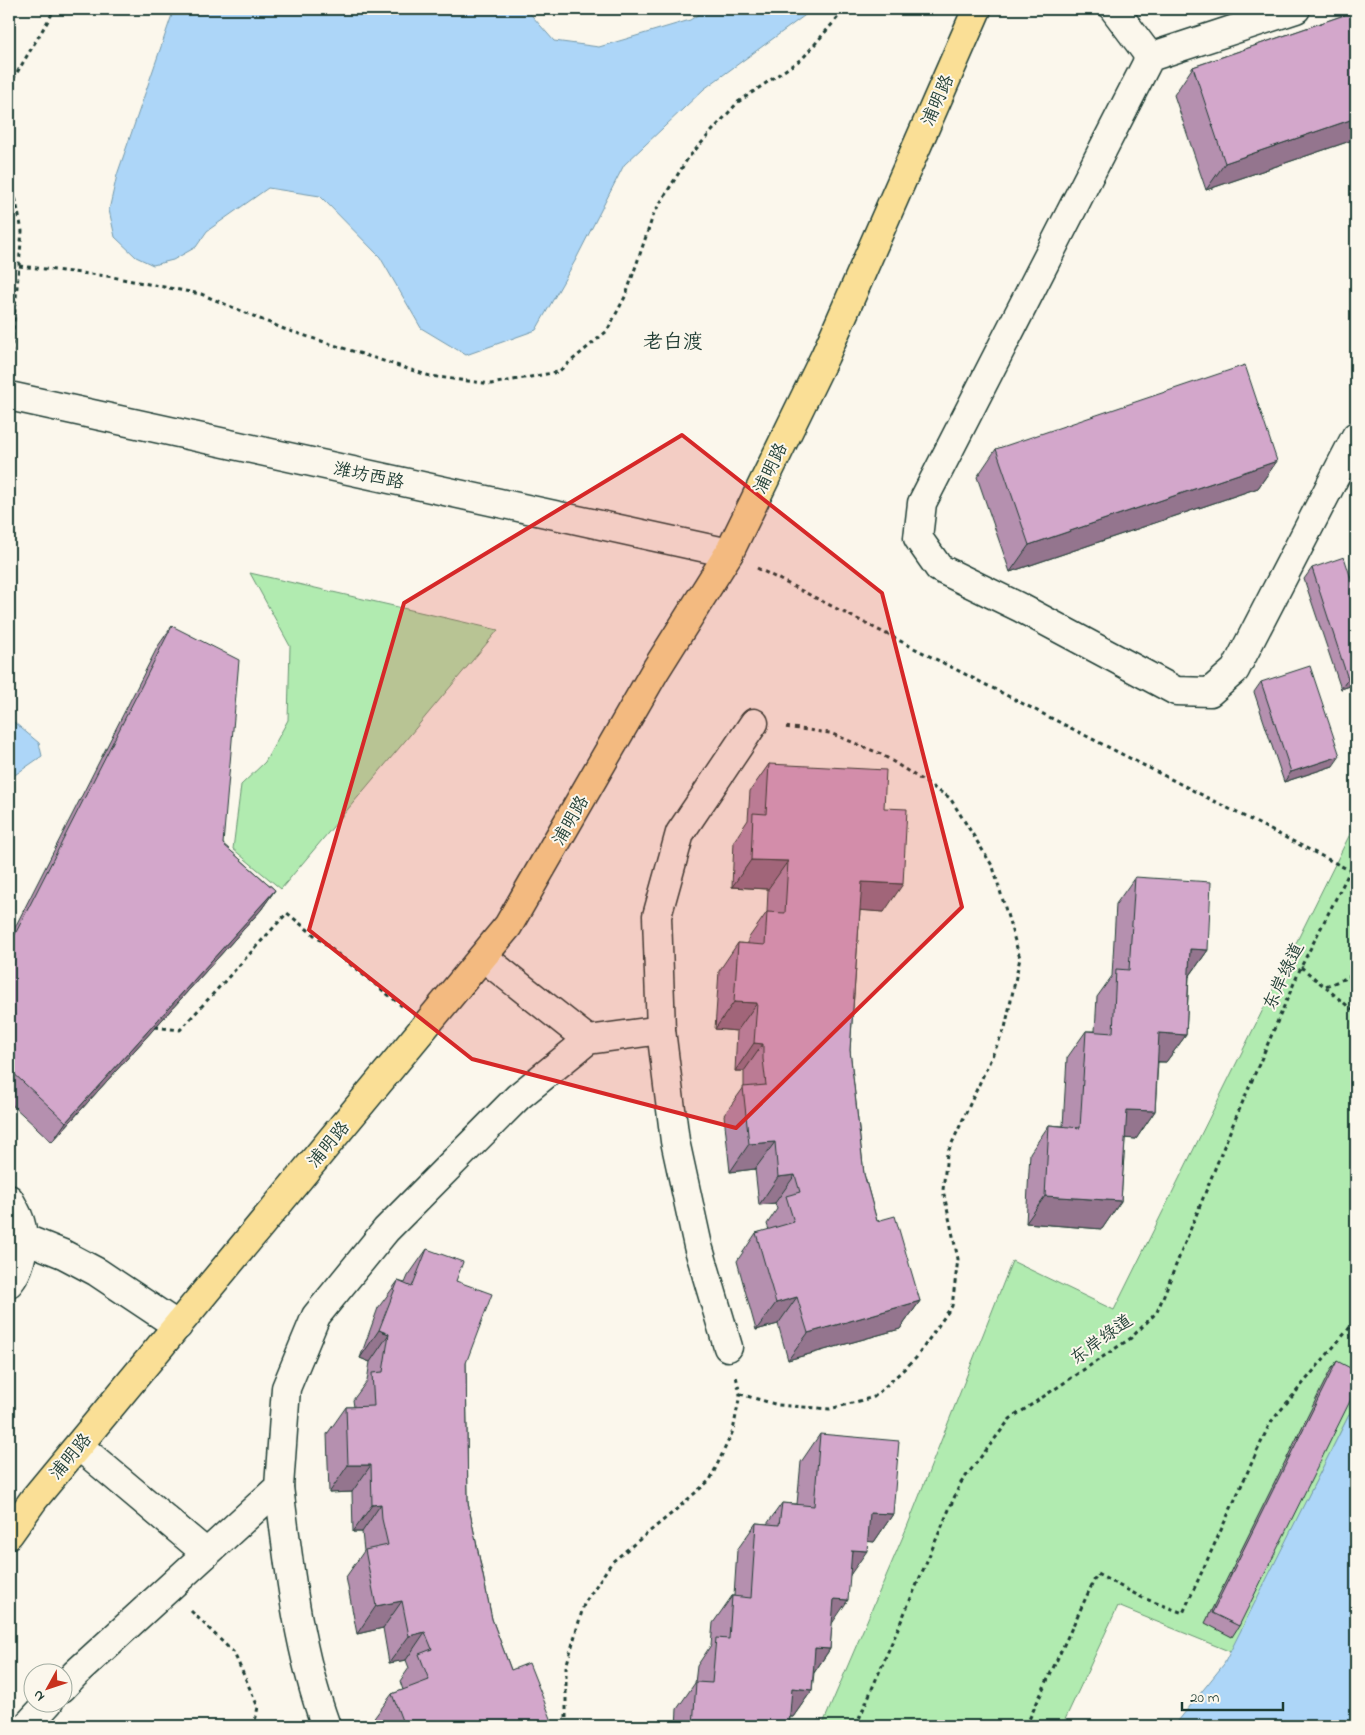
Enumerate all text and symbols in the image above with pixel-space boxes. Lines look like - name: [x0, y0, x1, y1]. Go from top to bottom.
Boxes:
- street label: 浦明路: [916, 71, 962, 131]
- district label: 老白渡: [643, 329, 703, 358]
- street label: 浦明路: [748, 439, 795, 499]
- street label: 潍坊西路: [331, 457, 407, 497]
- street label: 浦明路: [547, 791, 596, 851]
- street label: 东岸绿道: [1258, 939, 1312, 1015]
- street label: 浦明路: [302, 1116, 357, 1174]
- street label: 东岸绿道: [1065, 1309, 1139, 1372]
- street label: 浦明路: [44, 1428, 99, 1486]
- north arrow: [22, 1662, 72, 1712]
- scale bar: [1182, 1680, 1284, 1712]
- text: N: [28, 1685, 50, 1706]
- text: 20 m: [1190, 1687, 1220, 1709]

